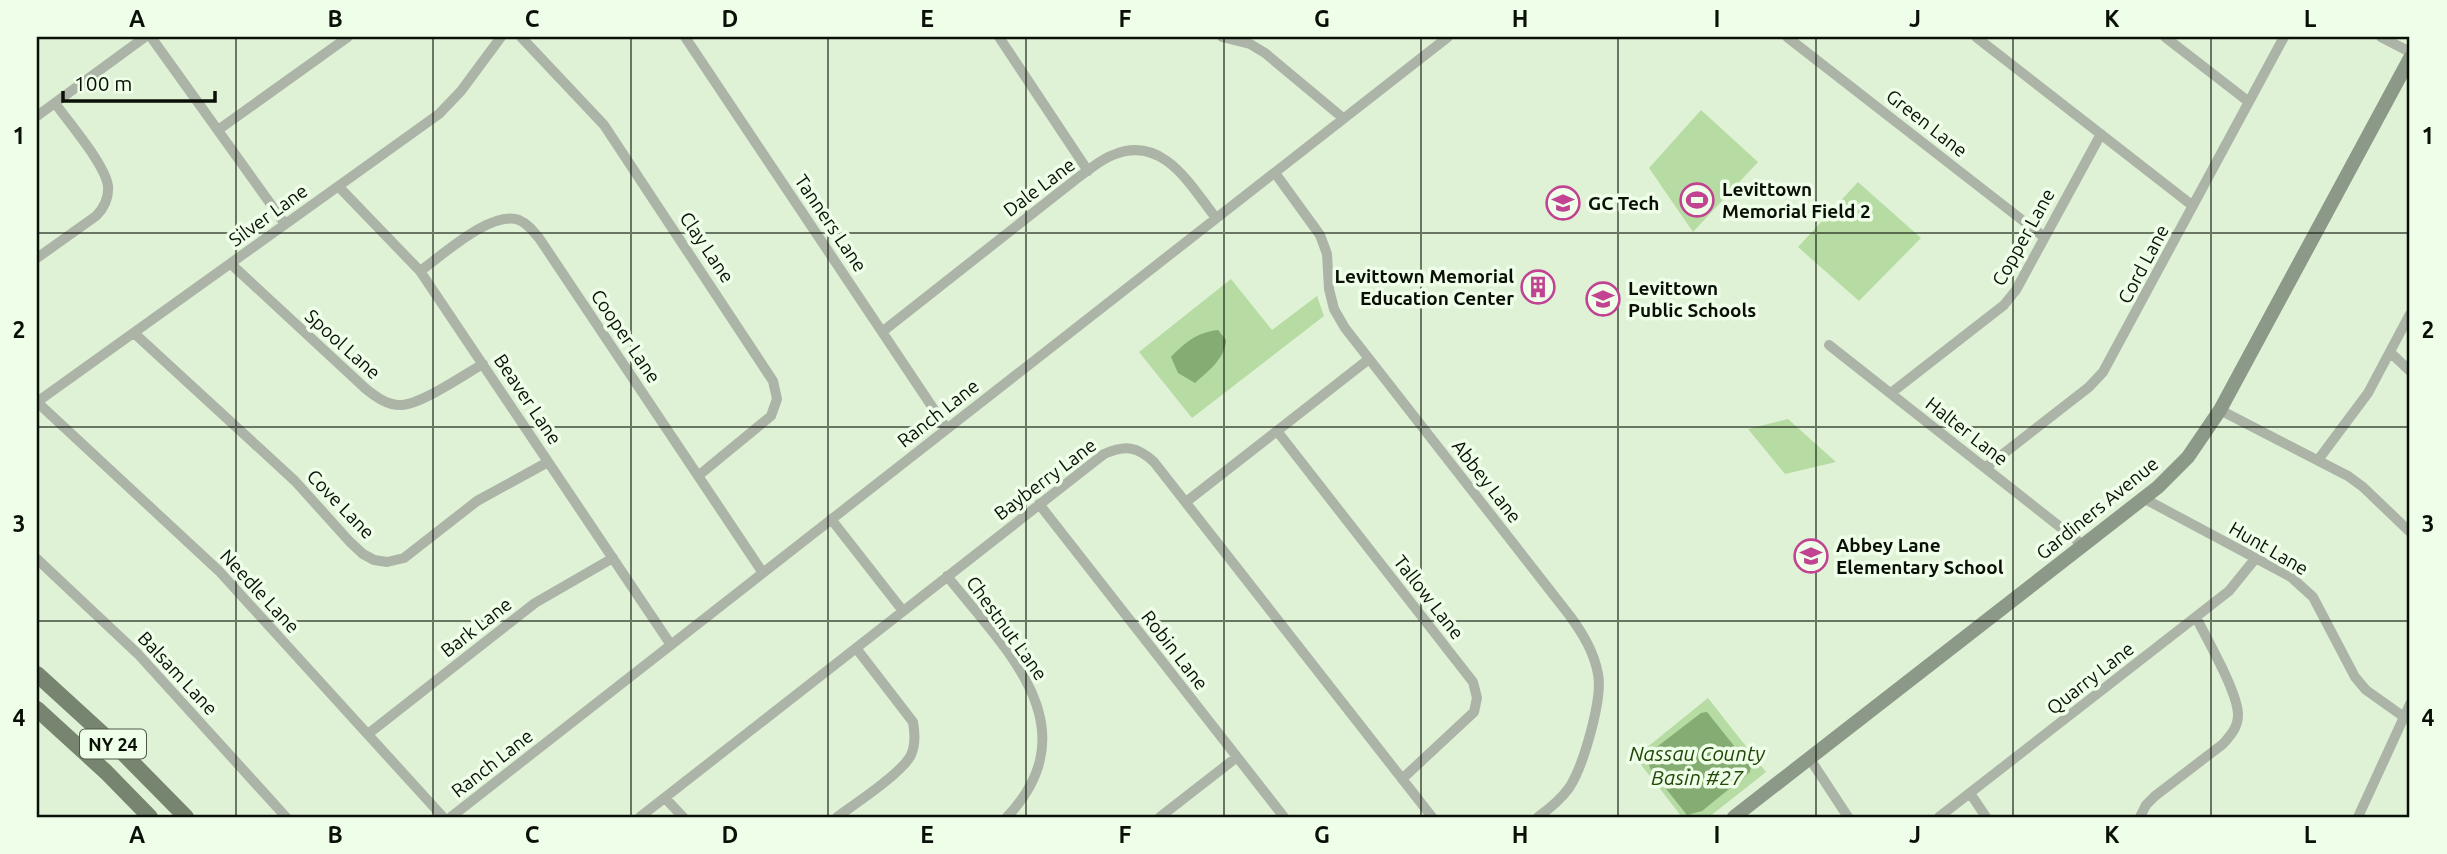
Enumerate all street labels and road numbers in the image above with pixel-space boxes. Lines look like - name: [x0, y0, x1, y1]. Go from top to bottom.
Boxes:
- street label: Green Lane: [1882, 85, 1972, 161]
- street label: Dale Lane: [999, 153, 1079, 221]
- street label: Tanners Lane: [790, 170, 872, 276]
- street label: Silver Lane: [224, 179, 312, 251]
- street label: Copper Lane: [1987, 185, 2059, 289]
- street label: Clay Lane: [675, 207, 739, 287]
- street label: Cord Lane: [2113, 221, 2173, 307]
- street label: Cooper Lane: [587, 285, 665, 387]
- street label: Spool Lane: [301, 305, 385, 383]
- street label: Beaver Lane: [490, 350, 566, 448]
- street label: Ranch Lane: [893, 374, 983, 452]
- street label: Halter Lane: [1922, 392, 2012, 470]
- street label: Bayberry Lane: [990, 434, 1100, 524]
- street label: Abbey Lane: [1448, 435, 1526, 527]
- street label: Gardiners Avenue: [2032, 452, 2162, 564]
- street label: Cove Lane: [303, 465, 379, 543]
- street label: Hunt Lane: [2226, 517, 2312, 579]
- street label: Needle Lane: [216, 545, 304, 637]
- street label: Tallow Lane: [1389, 551, 1469, 643]
- street label: Chestnut Lane: [962, 572, 1052, 684]
- street label: Bark Lane: [436, 593, 516, 661]
- street label: Robin Lane: [1137, 606, 1213, 694]
- street label: Balsam Lane: [134, 627, 222, 719]
- street label: Quarry Lane: [2042, 637, 2138, 719]
- street label: Ranch Lane: [447, 724, 537, 802]
- road number: NY 24: [80, 730, 146, 758]

